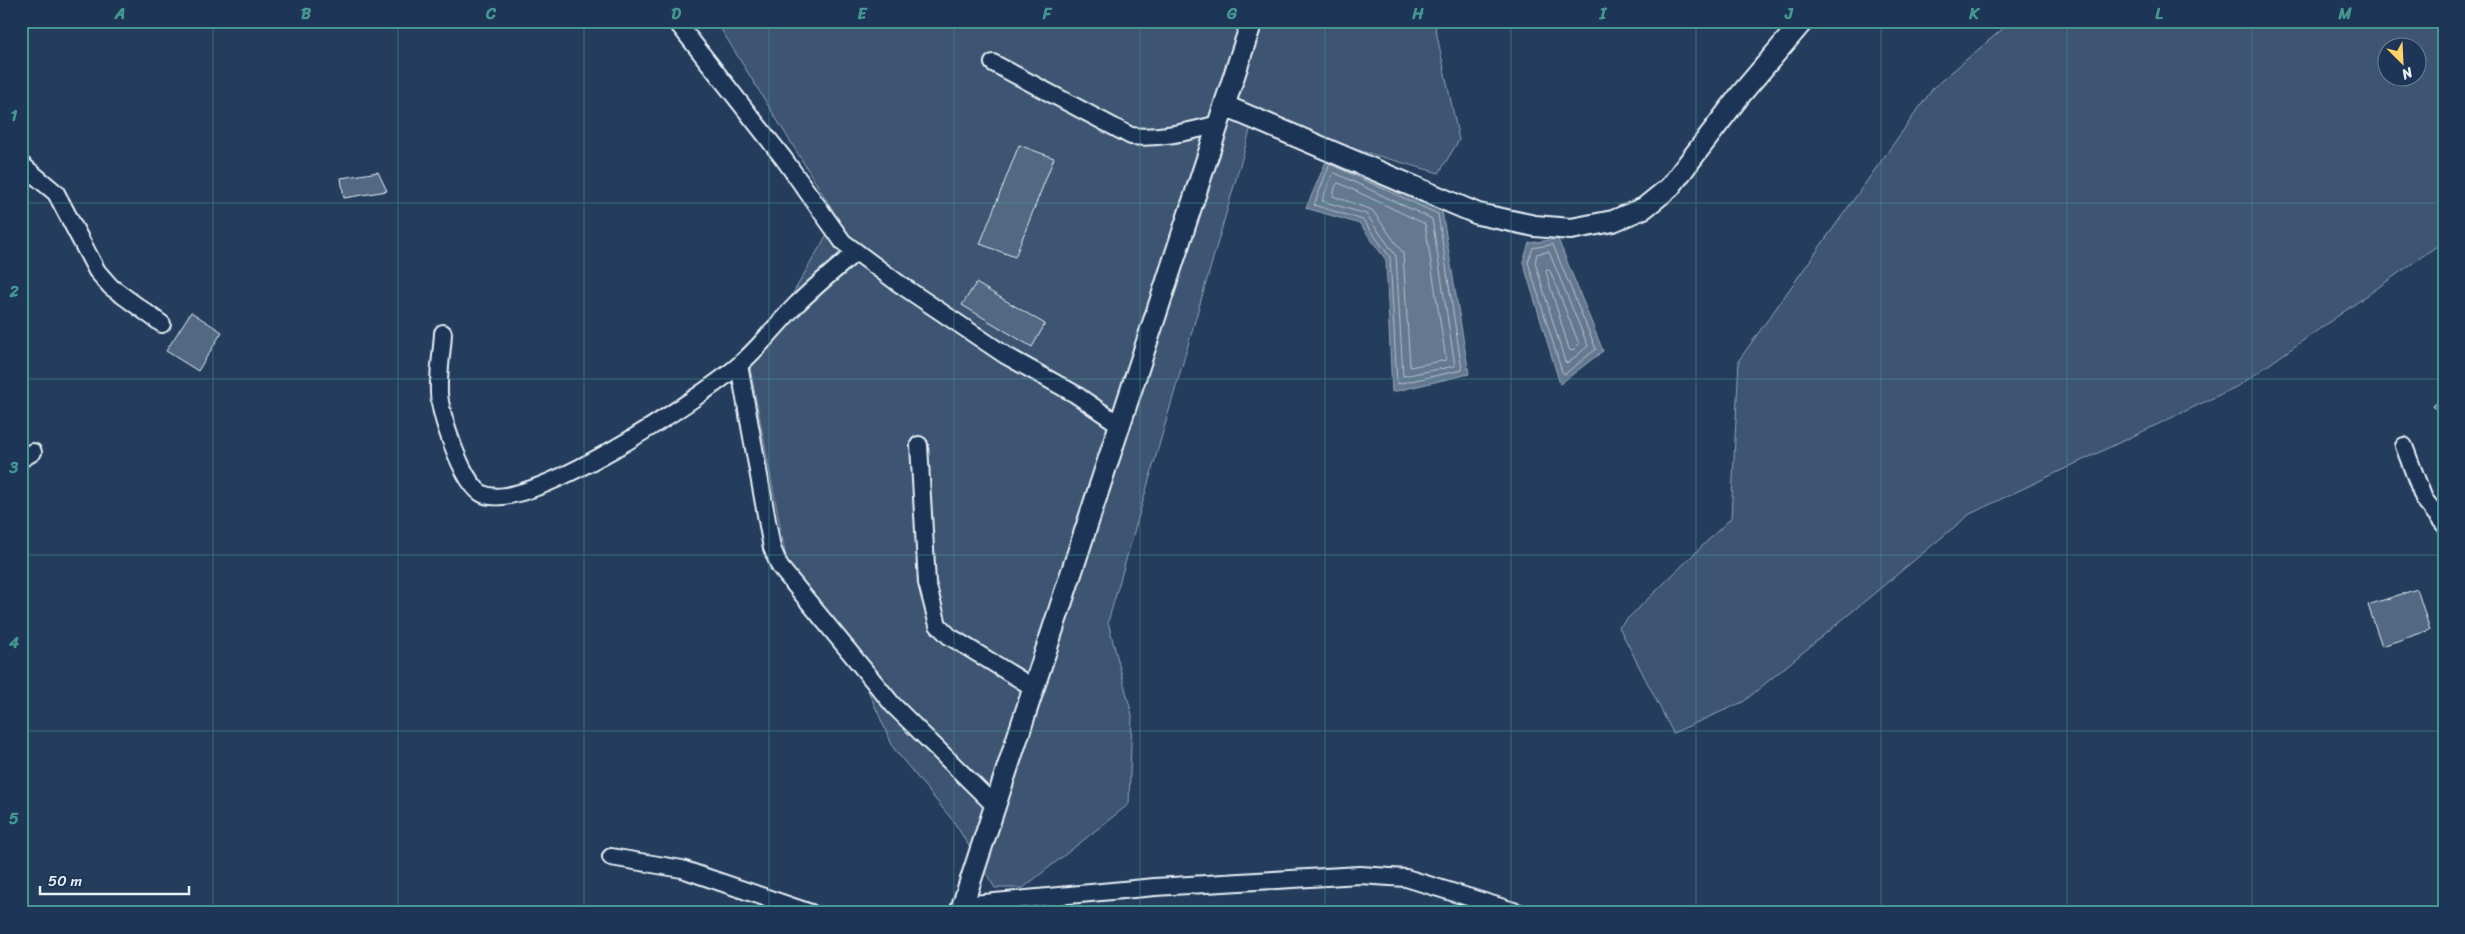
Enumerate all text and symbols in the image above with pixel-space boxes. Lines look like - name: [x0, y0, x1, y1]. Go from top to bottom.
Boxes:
- text: A: [114, 0, 125, 28]
- text: B: [301, 0, 312, 28]
- text: C: [485, 0, 497, 28]
- text: D: [671, 0, 681, 28]
- text: E: [858, 0, 868, 28]
- text: F: [1042, 0, 1053, 28]
- text: G: [1226, 0, 1238, 28]
- text: H: [1411, 0, 1424, 28]
- text: I: [1599, 0, 1608, 28]
- text: J: [1784, 0, 1794, 28]
- text: K: [1968, 0, 1980, 28]
- text: L: [2155, 0, 2163, 28]
- text: M: [2337, 0, 2352, 28]
- north arrow: [2378, 38, 2428, 88]
- text: N: [2397, 60, 2418, 87]
- text: 1: [11, 101, 18, 130]
- text: 2: [8, 277, 19, 306]
- text: 3: [9, 453, 19, 482]
- text: 4: [8, 628, 19, 657]
- text: 5: [9, 804, 19, 833]
- scale bar: [40, 864, 189, 896]
- text: 50 m: [48, 868, 83, 894]

